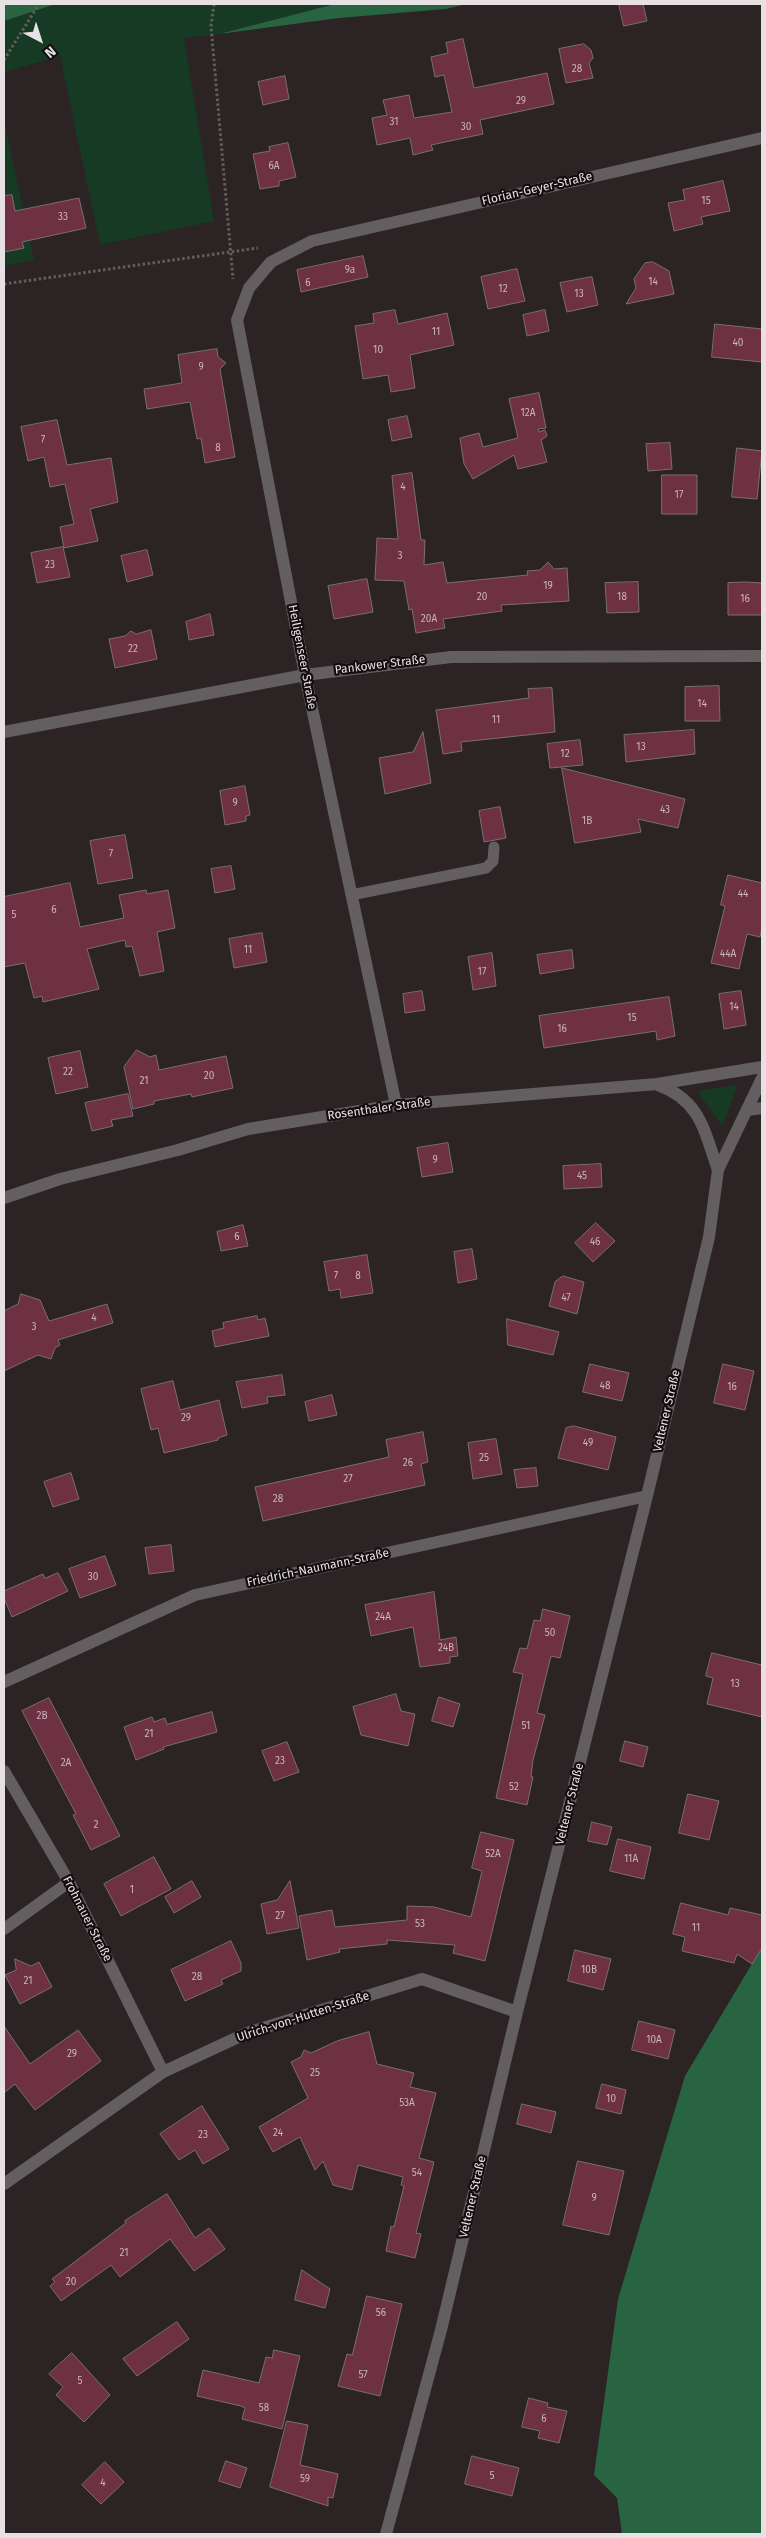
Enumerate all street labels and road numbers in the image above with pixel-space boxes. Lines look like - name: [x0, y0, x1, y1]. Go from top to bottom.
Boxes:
- street label: Florian-Geyer-Straße: [480, 169, 594, 209]
- street label: Heiligenseer Straße: [285, 603, 319, 711]
- street label: Pankower Straße: [334, 652, 426, 678]
- street label: Rosenthaler Straße: [326, 1095, 432, 1123]
- street label: Veltener Straße: [651, 1369, 683, 1453]
- street label: Friedrich-Naumann-Straße: [246, 1546, 390, 1590]
- street label: Veltener Straße: [553, 1762, 587, 1846]
- street label: Frohnauer Straße: [59, 1874, 115, 1964]
- street label: Ulrich-von-Hutten-Straße: [235, 1989, 371, 2045]
- street label: Veltener Straße: [457, 2155, 489, 2239]

